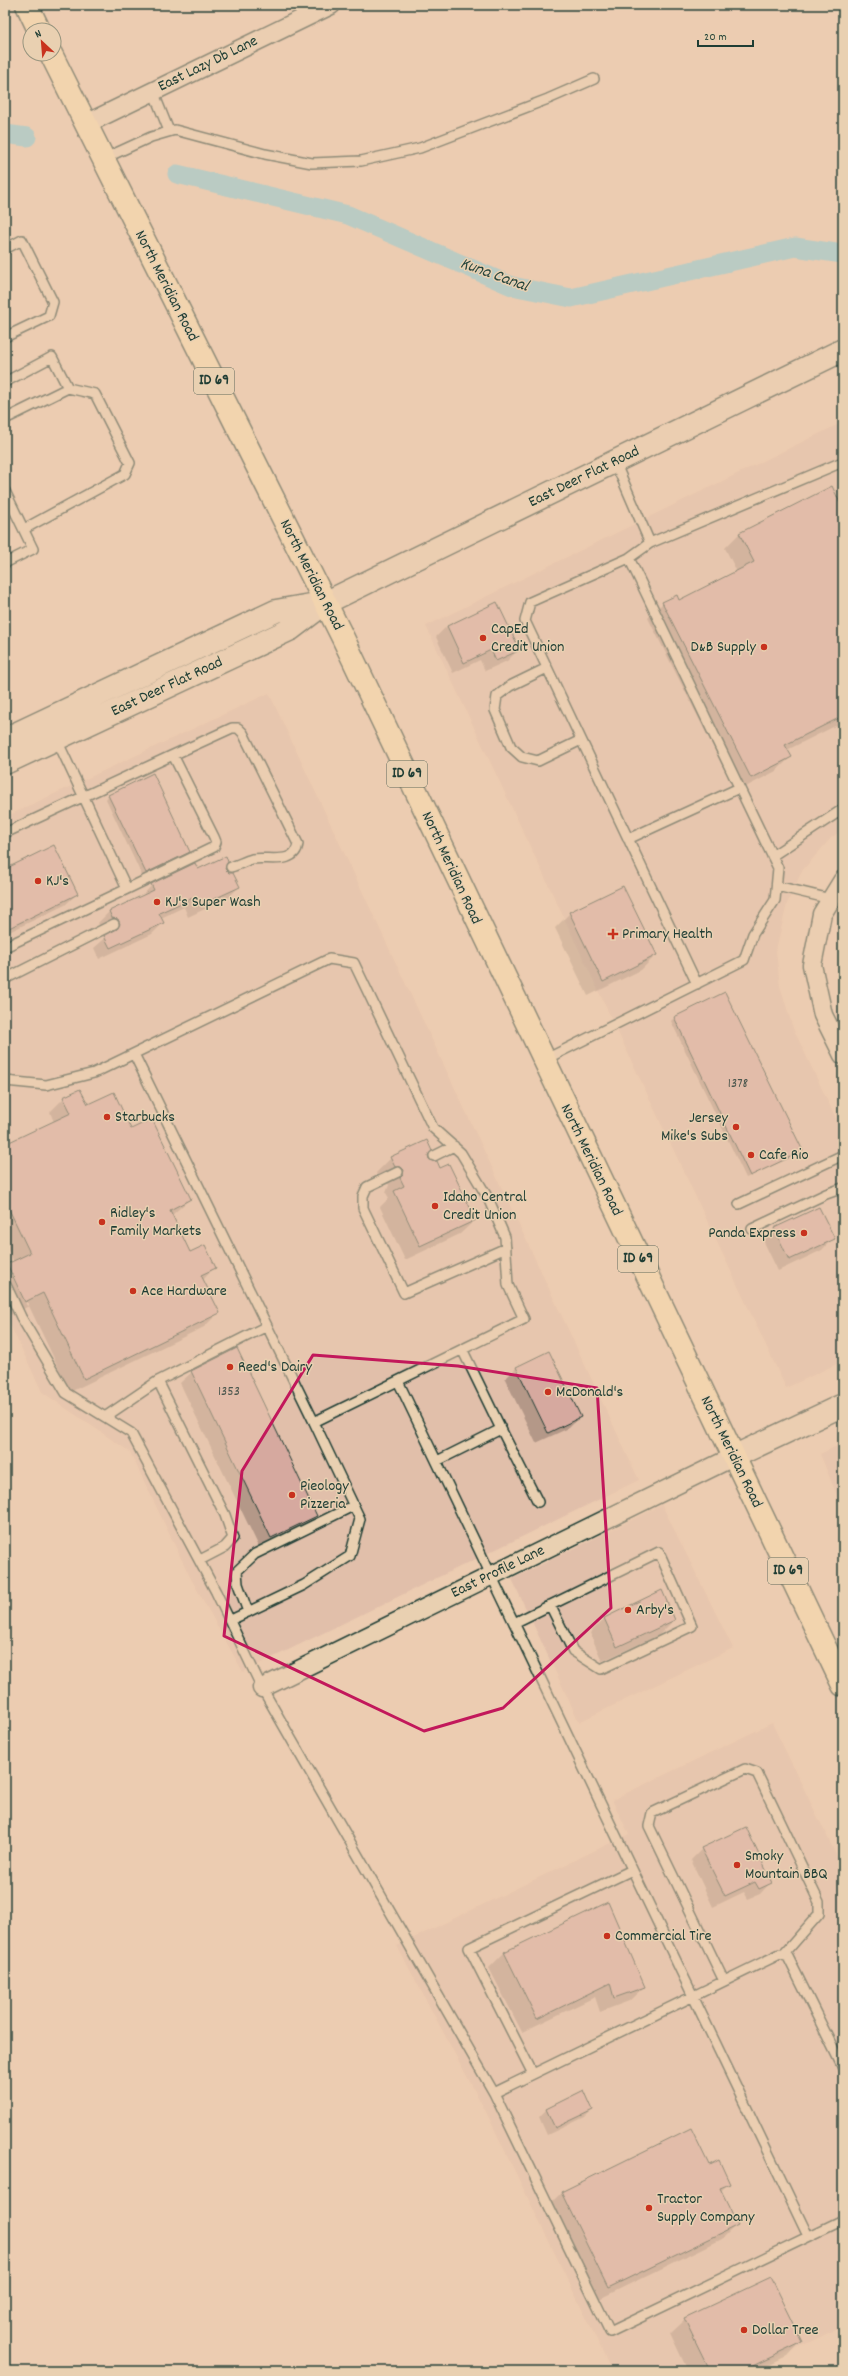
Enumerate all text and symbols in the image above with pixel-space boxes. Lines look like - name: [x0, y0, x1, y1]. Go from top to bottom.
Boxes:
- north arrow: [22, 22, 62, 62]
- scale bar: [698, 22, 753, 48]
- text: N: [33, 26, 45, 43]
- text: 20 m: [704, 29, 727, 46]
- street label: East Lazy Db Lane: [154, 30, 262, 98]
- street label: North Meridian Road: [128, 226, 204, 346]
- water label: Kuna Canal: [456, 253, 533, 300]
- road number: ID 69: [194, 368, 234, 394]
- street label: East Deer Flat Road: [525, 440, 643, 514]
- street label: North Meridian Road: [273, 515, 349, 635]
- place label: CapEd Credit Union: [491, 618, 564, 659]
- marker: CapEd Credit Union: [478, 633, 488, 643]
- place label: D&B Supply: [690, 636, 757, 659]
- marker: D&B Supply: [759, 642, 769, 652]
- street label: East Deer Flat Road: [107, 651, 227, 723]
- road number: ID 69: [387, 761, 427, 787]
- street label: North Meridian Road: [415, 808, 487, 928]
- place label: KJ's: [46, 870, 69, 893]
- marker: KJ's: [33, 876, 43, 886]
- place label: KJ's Super Wash: [165, 891, 261, 914]
- marker: KJ's Super Wash: [152, 897, 162, 907]
- place label: Primary Health: [622, 923, 712, 946]
- marker: Primary Health: [607, 928, 619, 940]
- house number: 1378: [728, 1074, 749, 1094]
- street label: North Meridian Road: [554, 1100, 628, 1220]
- place label: Starbucks: [115, 1106, 175, 1129]
- place label: Jersey Mike's Subs: [661, 1107, 729, 1148]
- marker: Starbucks: [102, 1112, 112, 1122]
- marker: Jersey Mike's Subs: [731, 1122, 741, 1132]
- place label: Cafe Rio: [759, 1144, 809, 1167]
- marker: Cafe Rio: [746, 1150, 756, 1160]
- place label: Idaho Central Credit Union: [443, 1186, 527, 1227]
- marker: Idaho Central Credit Union: [430, 1201, 440, 1211]
- place label: Ridley's Family Markets: [110, 1202, 202, 1243]
- marker: Ridley's Family Markets: [97, 1217, 107, 1227]
- place label: Panda Express: [708, 1222, 796, 1245]
- marker: Panda Express: [799, 1228, 809, 1238]
- road number: ID 69: [618, 1246, 658, 1272]
- place label: Ace Hardware: [141, 1280, 227, 1303]
- marker: Ace Hardware: [128, 1286, 138, 1296]
- place label: Reed's Dairy: [238, 1356, 313, 1379]
- marker: Reed's Dairy: [225, 1362, 235, 1372]
- place label: McDonald's: [556, 1381, 624, 1404]
- house number: 1353: [218, 1382, 240, 1402]
- marker: McDonald's: [543, 1387, 553, 1397]
- street label: North Meridian Road: [694, 1392, 768, 1512]
- place label: Pieology Pizzeria: [300, 1475, 349, 1516]
- marker: Pieology Pizzeria: [287, 1490, 297, 1500]
- street label: East Profile Lane: [447, 1539, 549, 1605]
- road number: ID 69: [768, 1558, 808, 1584]
- place label: Arby's: [636, 1599, 674, 1622]
- marker: Arby's: [623, 1605, 633, 1615]
- place label: Smoky Mountain BBQ: [745, 1845, 828, 1886]
- marker: Smoky Mountain BBQ: [732, 1860, 742, 1870]
- place label: Commercial Tire: [615, 1925, 712, 1948]
- marker: Commercial Tire: [602, 1931, 612, 1941]
- place label: Tractor Supply Company: [657, 2188, 755, 2229]
- marker: Tractor Supply Company: [644, 2203, 654, 2213]
- place label: Dollar Tree: [752, 2319, 819, 2342]
- marker: Dollar Tree: [739, 2325, 749, 2335]

